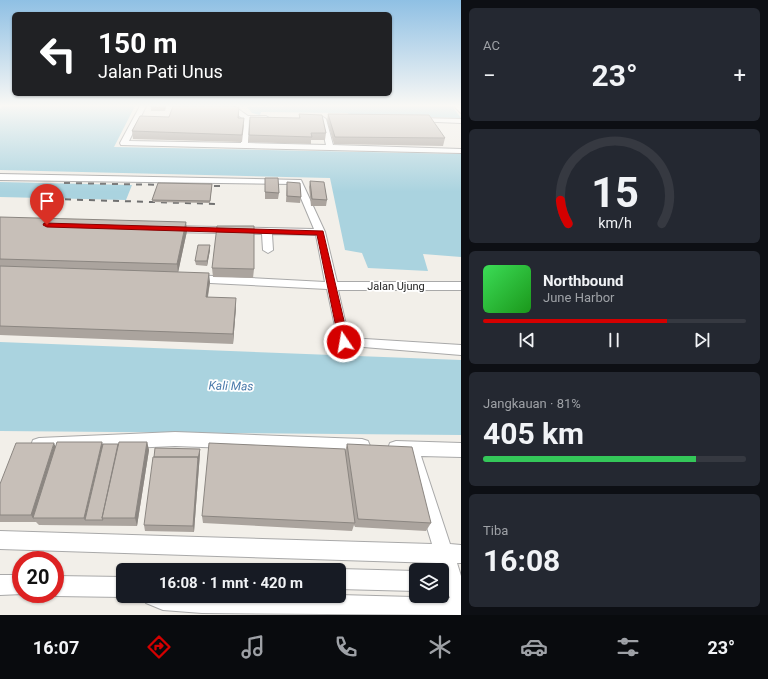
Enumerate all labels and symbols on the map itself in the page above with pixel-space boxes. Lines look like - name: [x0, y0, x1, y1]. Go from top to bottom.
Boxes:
- pin: [30, 184, 64, 225]
- street label: Jalan Ujung: [367, 280, 425, 293]
- position arrow: [323, 321, 365, 363]
- water label: Kali Mas: [209, 379, 253, 393]
- speed limit sign: 20: [12, 551, 64, 603]

